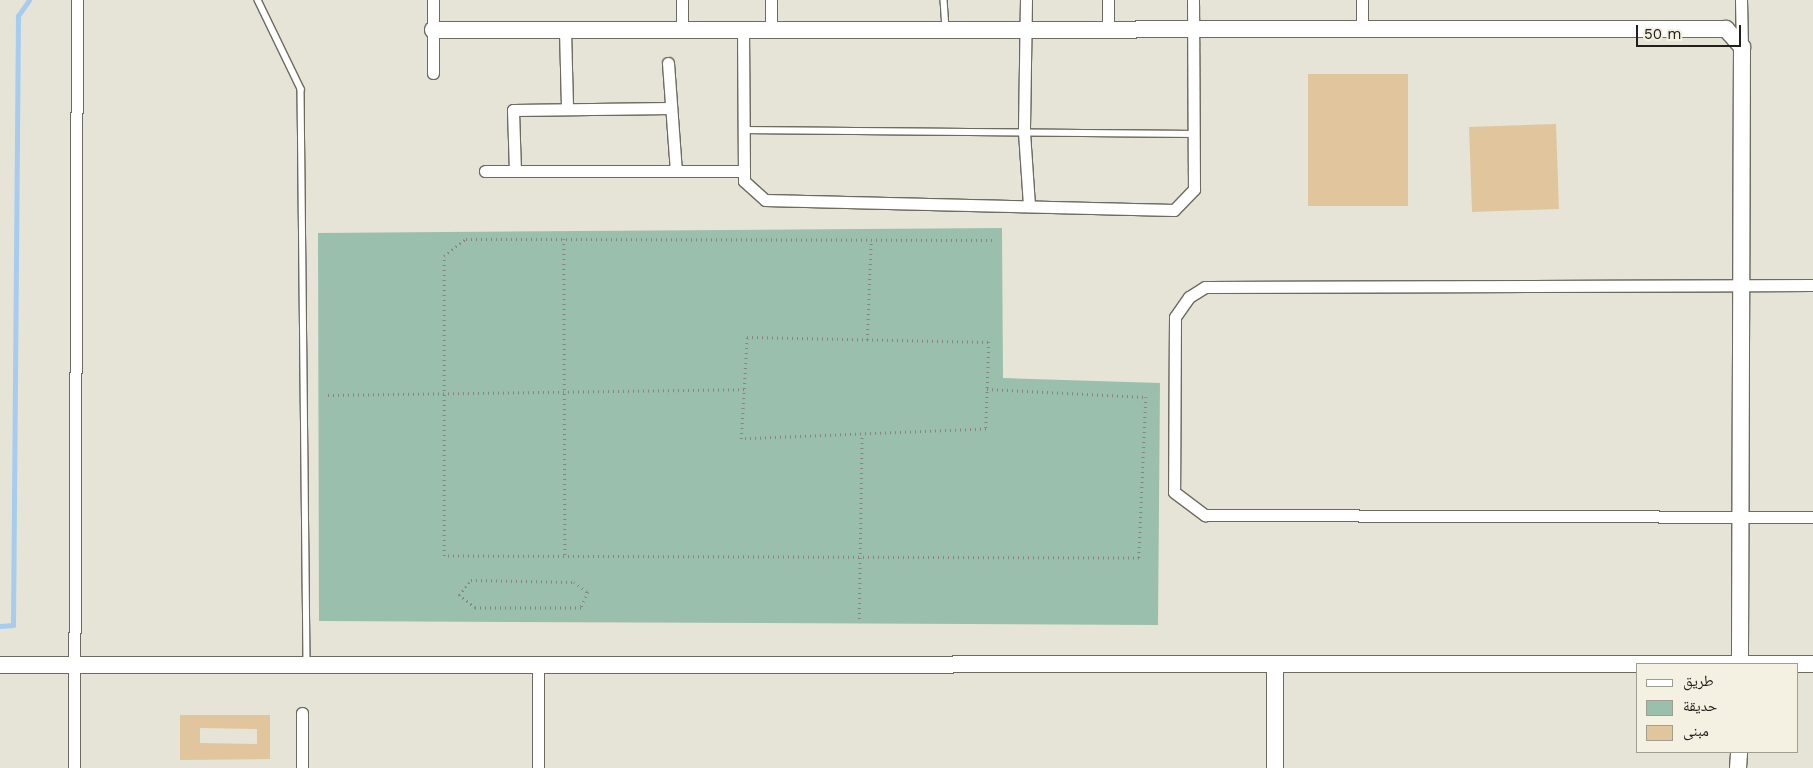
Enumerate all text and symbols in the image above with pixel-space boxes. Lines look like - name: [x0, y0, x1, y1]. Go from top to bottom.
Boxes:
- scale bar: [1638, 15, 1743, 47]
- text: 50 m: [1644, 25, 1681, 43]
- legend: [1636, 663, 1798, 753]
- text: طريق: [1683, 672, 1714, 690]
- text: حديقة: [1683, 697, 1717, 715]
- text: مبنى: [1683, 722, 1709, 740]

